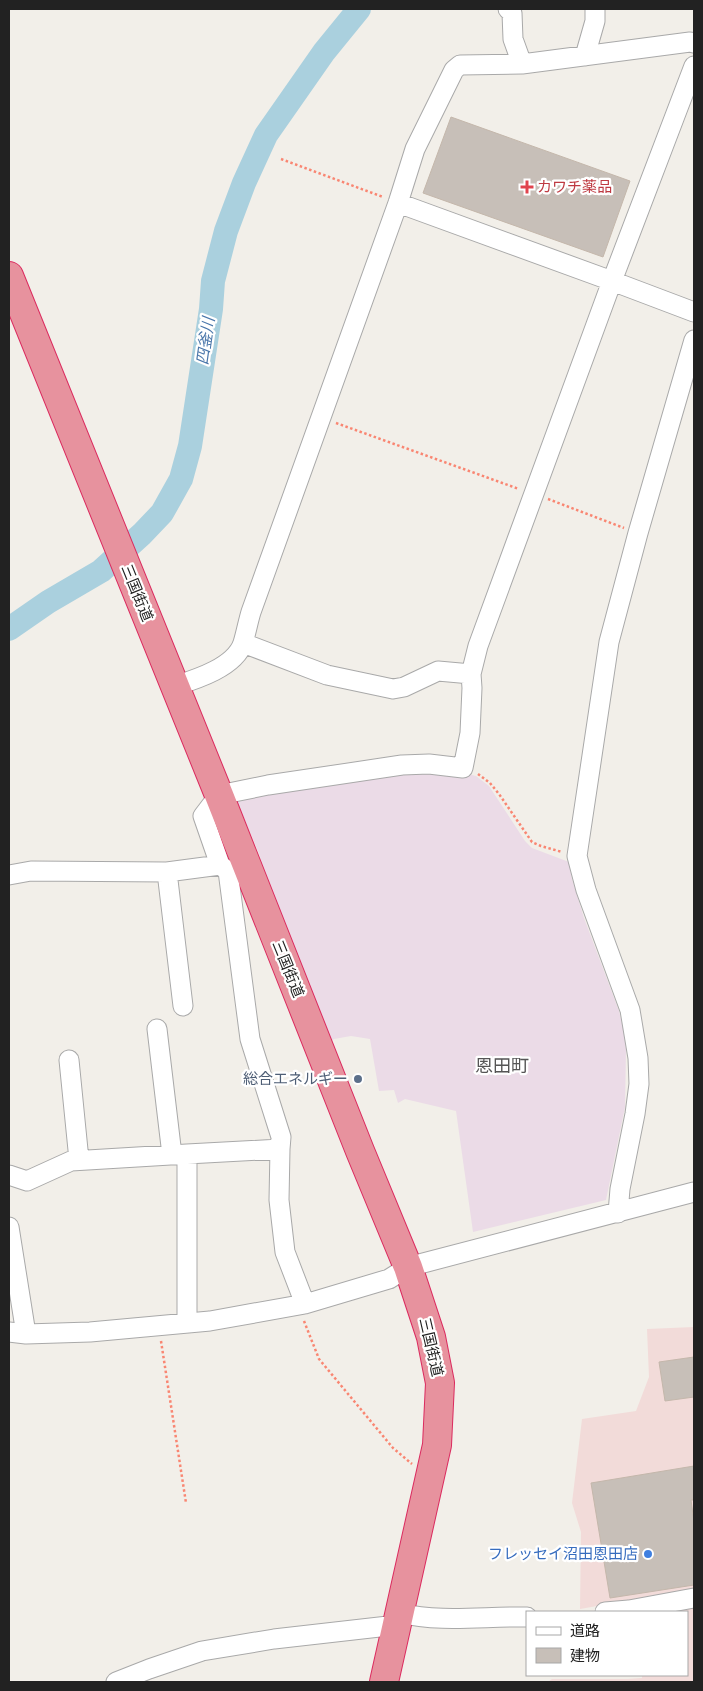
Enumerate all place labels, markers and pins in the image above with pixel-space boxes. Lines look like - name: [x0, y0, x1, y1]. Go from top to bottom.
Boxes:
- place label: カワチ薬品: [537, 179, 612, 198]
- marker: カワチ薬品: [521, 181, 533, 193]
- place label: 総合エネルギー: [243, 1071, 348, 1090]
- marker: 総合エネルギー: [352, 1073, 364, 1085]
- place label: フレッセイ沼田恩田店: [488, 1546, 638, 1565]
- marker: フレッセイ沼田恩田店: [642, 1548, 654, 1560]

